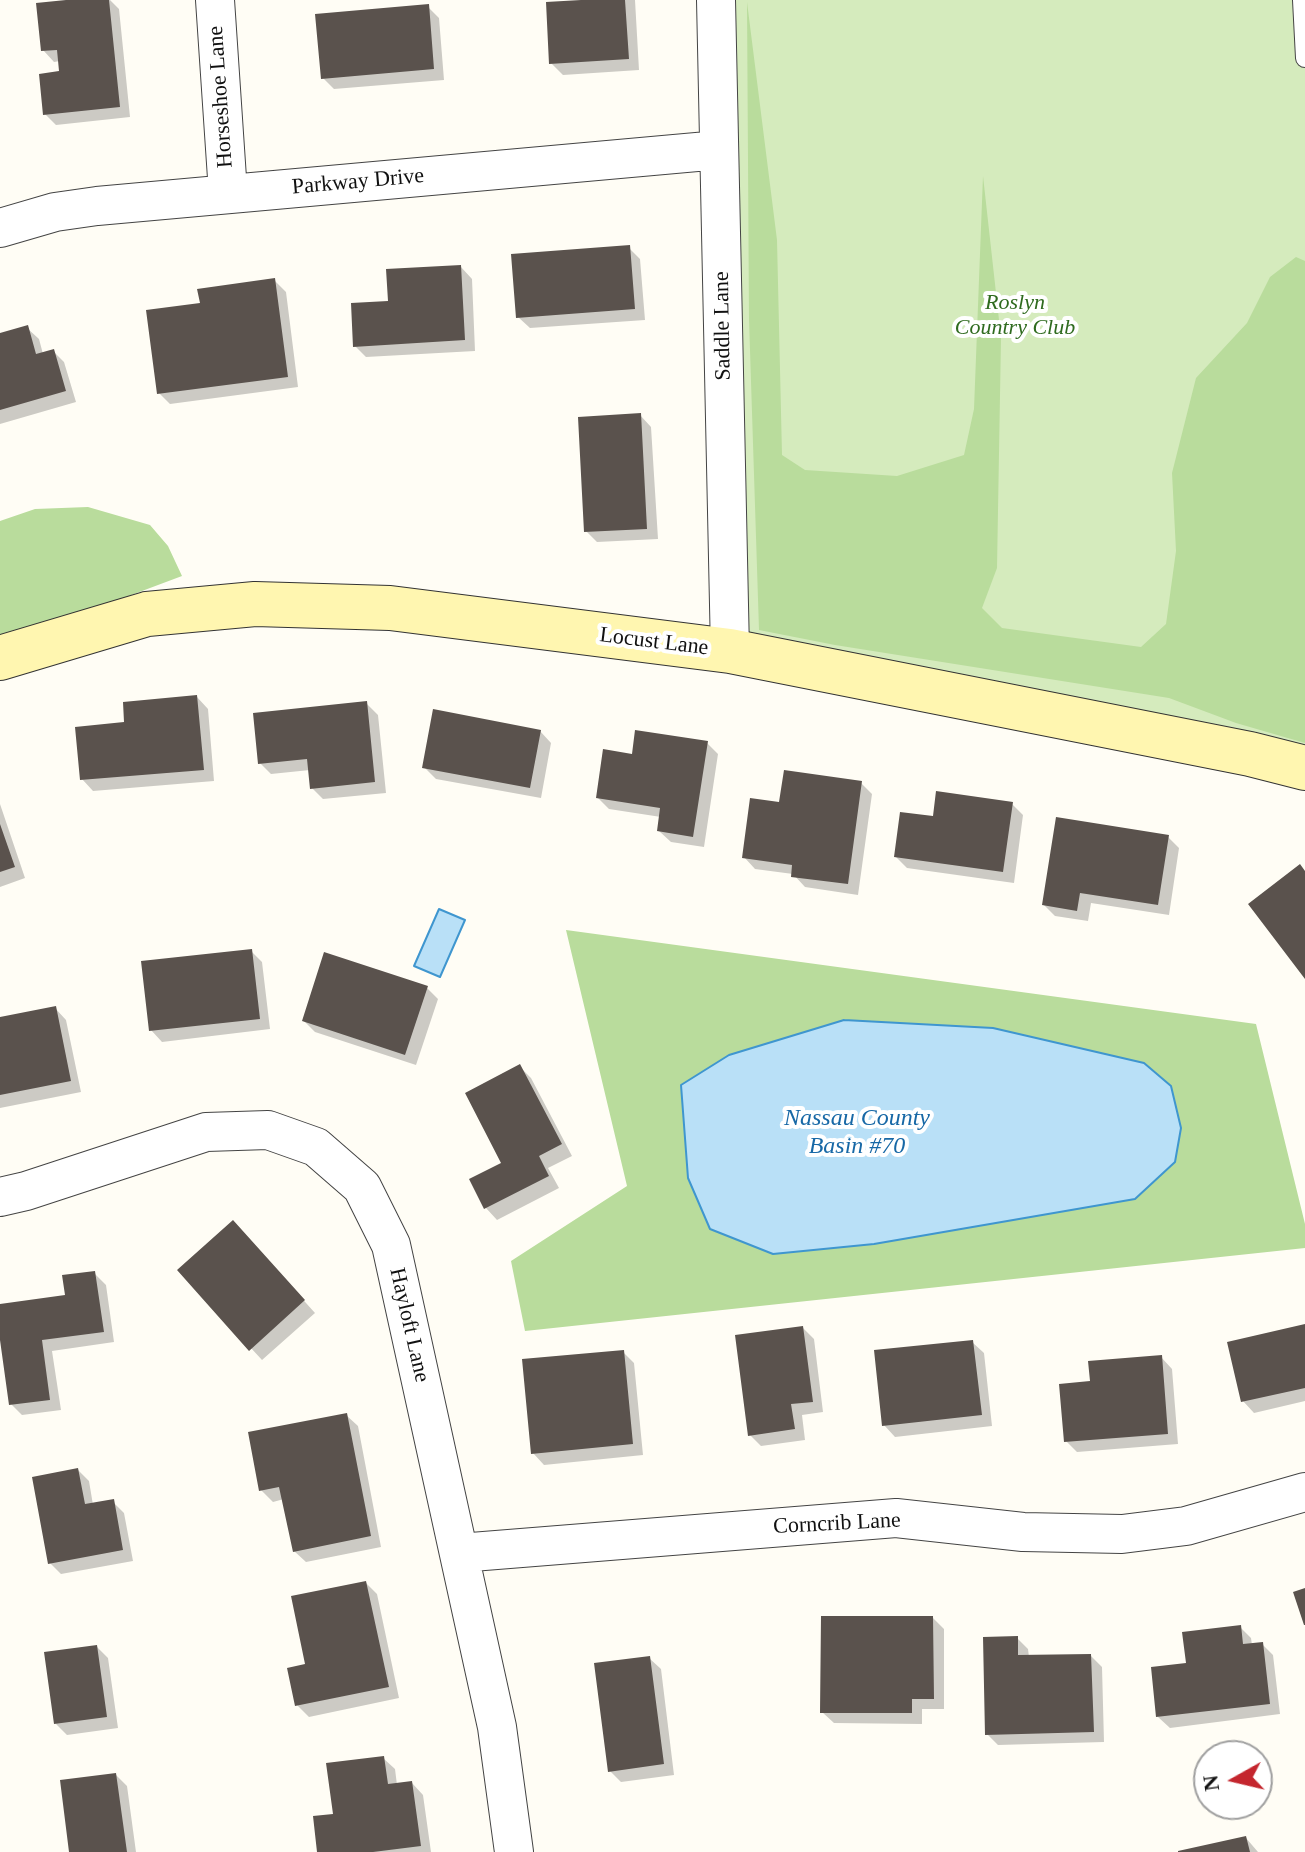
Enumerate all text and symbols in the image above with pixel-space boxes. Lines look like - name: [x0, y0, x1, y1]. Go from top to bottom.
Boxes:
- street label: Horseshoe Lane: [203, 25, 239, 169]
- street label: Parkway Drive: [291, 163, 425, 201]
- street label: Saddle Lane: [709, 271, 737, 381]
- park label: Roslyn Country Club: [955, 290, 1075, 342]
- street label: Locust Lane: [598, 622, 710, 662]
- water label: Nassau County Basin #70: [784, 1105, 930, 1161]
- street label: Hayloft Lane: [383, 1265, 435, 1385]
- street label: Corncrib Lane: [773, 1507, 901, 1541]
- north arrow: [1193, 1740, 1273, 1820]
- text: N: [1197, 1774, 1224, 1793]

